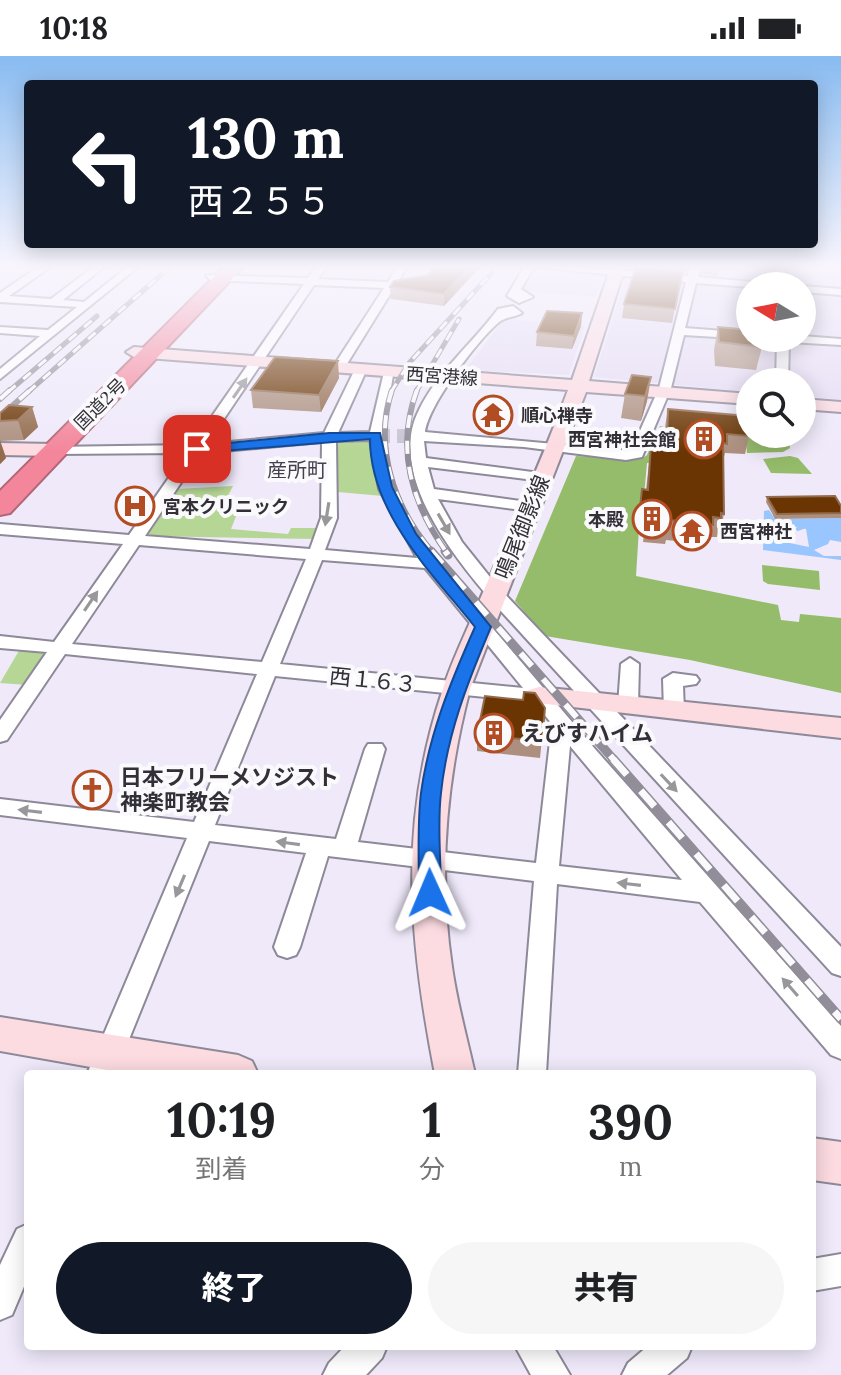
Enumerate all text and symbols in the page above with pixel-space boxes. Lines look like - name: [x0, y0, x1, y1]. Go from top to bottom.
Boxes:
- text: 10:18: [40, 9, 108, 47]
- text: 130 m: [188, 102, 344, 173]
- icon: left: [56, 112, 160, 216]
- text: 西２５５: [188, 178, 332, 224]
- north arrow: [736, 272, 816, 352]
- map controls: [736, 272, 816, 448]
- street label: 西宮港線: [405, 362, 479, 390]
- button: search: [736, 368, 816, 448]
- street label: 国道2号: [69, 373, 131, 435]
- one-way arrow: [232, 378, 247, 399]
- temple icon: 順心禅寺: [472, 394, 514, 436]
- place label: 順心禅寺: [521, 404, 593, 427]
- pin: [163, 415, 231, 483]
- building icon: 西宮神社会館: [683, 418, 725, 460]
- icon: arrive: [175, 427, 219, 471]
- place label: 西宮神社会館: [568, 428, 676, 451]
- district label: 産所町: [267, 457, 327, 482]
- street label: 鳴尾御影線: [488, 471, 556, 583]
- hospital icon: 宮本クリニック: [114, 485, 156, 527]
- place label: 宮本クリニック: [163, 495, 289, 518]
- building icon: 本殿: [631, 498, 673, 540]
- one-way arrow: [320, 502, 333, 527]
- place label: 本殿: [588, 508, 624, 531]
- temple icon: 西宮神社: [671, 510, 713, 552]
- one-way arrow: [436, 513, 450, 535]
- place label: 西宮神社: [720, 520, 792, 543]
- one-way arrow: [83, 591, 98, 612]
- street label: 西１６３: [328, 661, 418, 699]
- building icon: えびすハイム: [473, 712, 515, 754]
- place label: えびすハイム: [522, 719, 653, 747]
- place label: 日本フリーメソジスト 神楽町教会: [120, 763, 339, 816]
- church icon: 日本フリーメソジスト 神楽町教会: [71, 769, 113, 811]
- one-way arrow: [660, 773, 678, 792]
- one-way arrow: [17, 804, 42, 817]
- one-way arrow: [275, 836, 300, 849]
- position arrow: [388, 851, 472, 935]
- one-way arrow: [174, 874, 187, 898]
- one-way arrow: [616, 877, 641, 890]
- one-way arrow: [781, 977, 799, 997]
- text: 10:19: [167, 1089, 276, 1150]
- text: 1: [422, 1089, 442, 1150]
- text: 390: [588, 1091, 673, 1152]
- text: m: [619, 1150, 642, 1183]
- text: 到着: [196, 1152, 248, 1185]
- text: 分: [419, 1152, 445, 1185]
- button: 終了: [56, 1242, 412, 1334]
- button: 共有: [428, 1242, 784, 1334]

